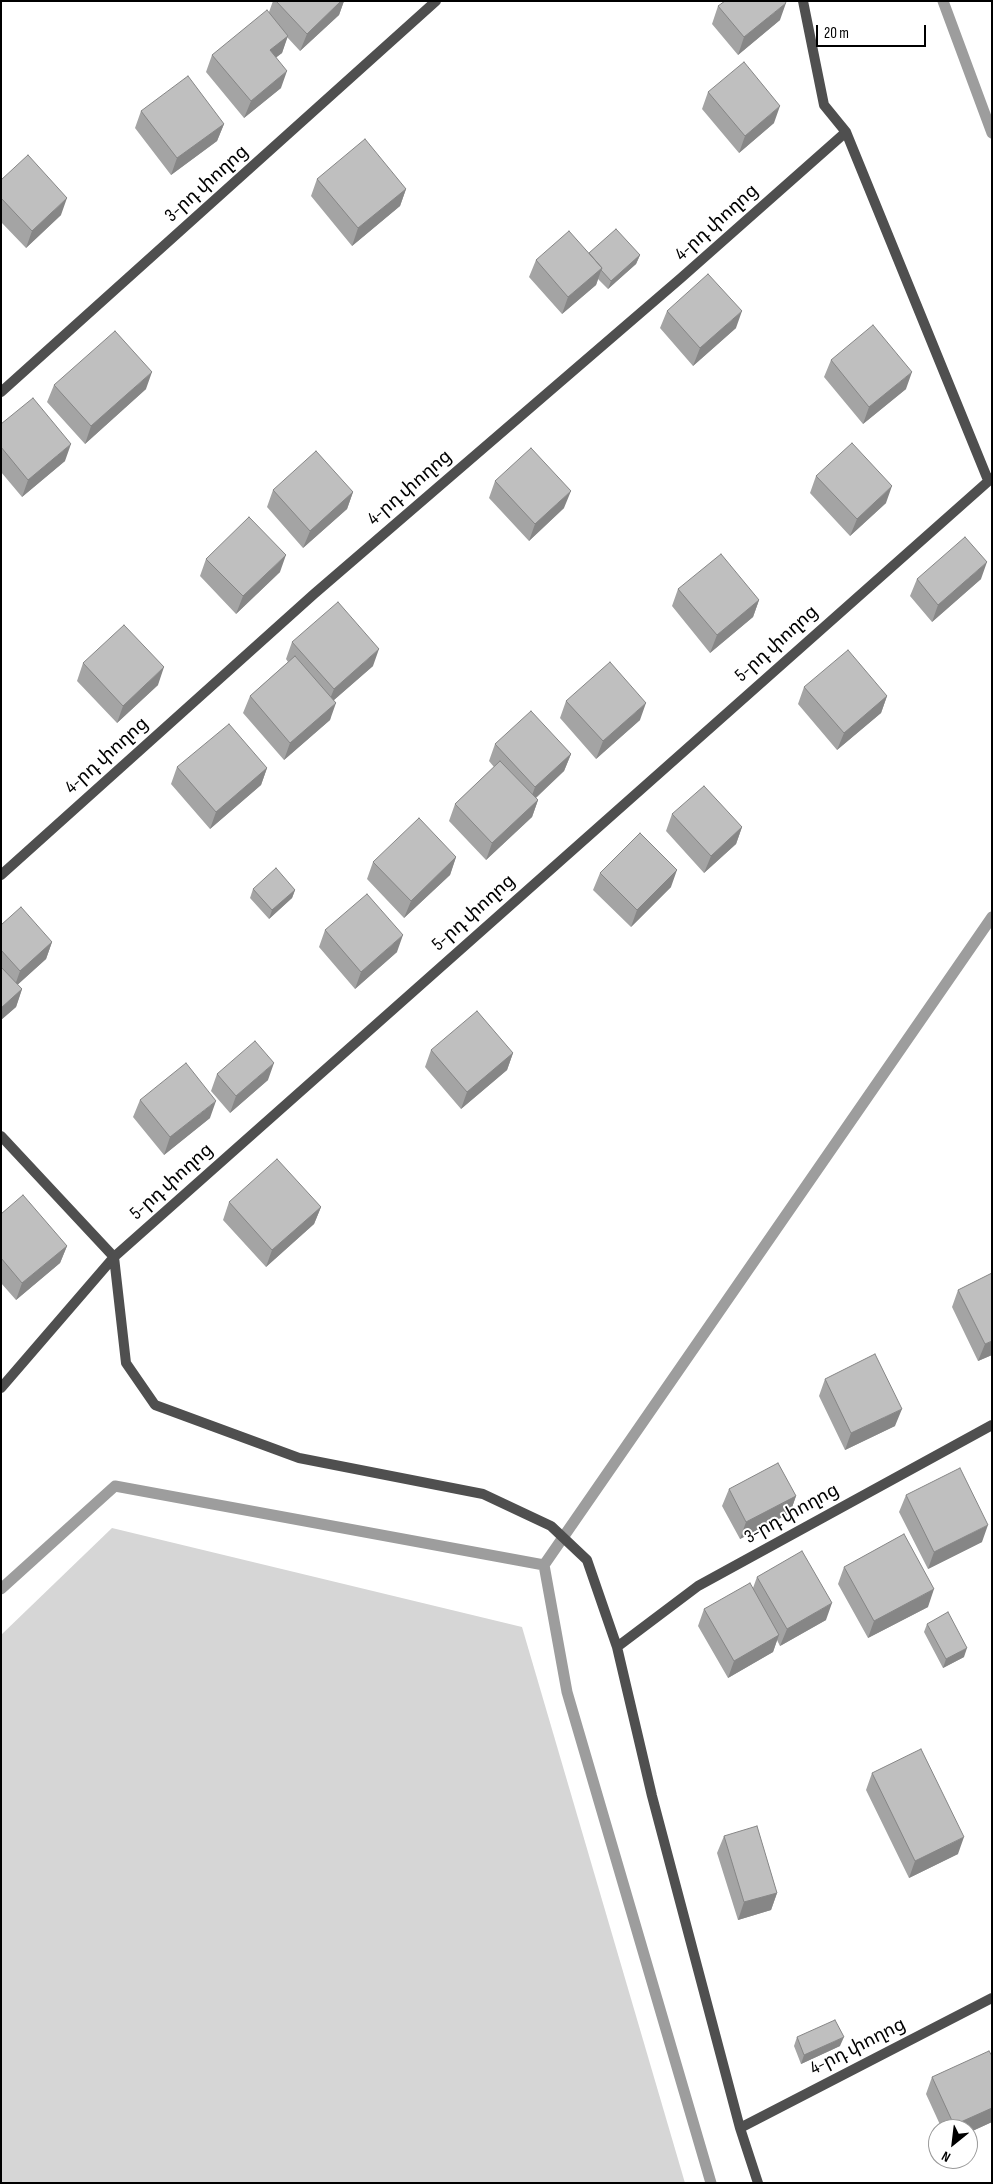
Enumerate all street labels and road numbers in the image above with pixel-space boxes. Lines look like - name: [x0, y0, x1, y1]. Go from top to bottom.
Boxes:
- street label: 3-րդ փողոց: [161, 141, 253, 227]
- street label: 4-րդ փողոց: [671, 180, 763, 266]
- street label: 4-րդ փողոց: [363, 445, 457, 531]
- street label: 5-րդ փողոց: [731, 601, 823, 687]
- street label: 4-րդ փողոց: [61, 713, 153, 799]
- street label: 5-րդ փողոց: [428, 870, 520, 956]
- street label: 5-րդ փողոց: [126, 1139, 218, 1225]
- street label: 3-րդ փողոց: [741, 1479, 843, 1549]
- street label: 4-րդ փողոց: [806, 2013, 910, 2081]

